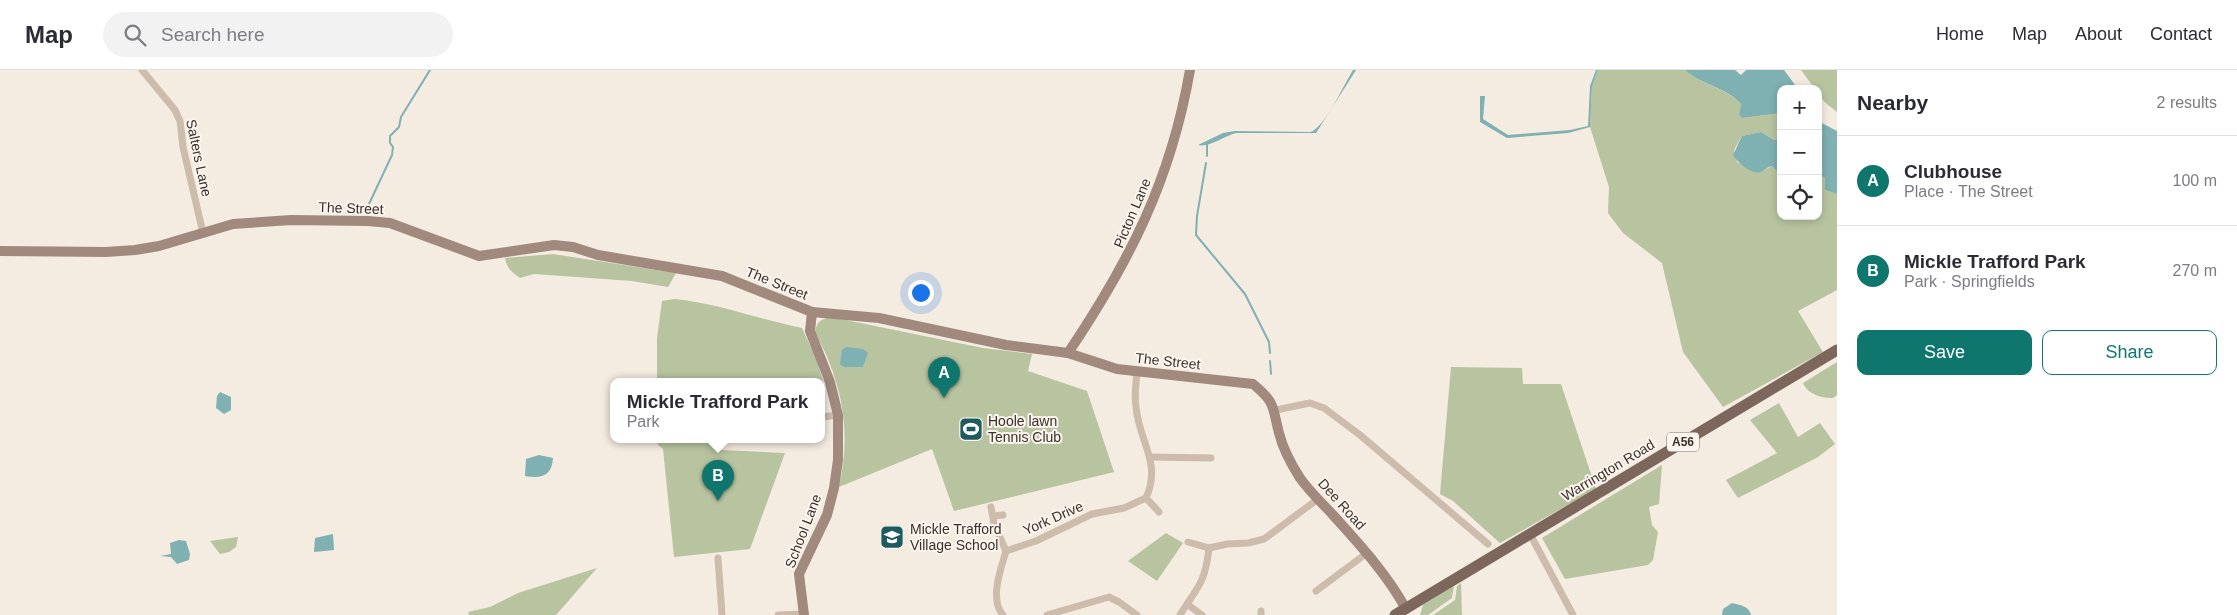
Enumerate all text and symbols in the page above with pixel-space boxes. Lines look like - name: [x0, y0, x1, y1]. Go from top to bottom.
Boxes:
- search box: [103, 12, 453, 57]
- text: Map: [25, 21, 73, 48]
- icon: search: [121, 21, 149, 49]
- text: Search here: [161, 24, 265, 45]
- text: Home: [1936, 24, 1984, 44]
- text: Map: [2012, 24, 2047, 44]
- text: About: [2075, 24, 2122, 44]
- text: Contact: [2150, 24, 2212, 44]
- map controls: [1777, 85, 1822, 220]
- button: +: [1777, 85, 1822, 130]
- text: Nearby: [1857, 91, 1928, 114]
- text: 2 results: [2157, 94, 2217, 111]
- street label: Salters Lane: [183, 118, 215, 198]
- button: −: [1777, 130, 1822, 175]
- text: Clubhouse: [1904, 161, 2002, 182]
- text: A: [1867, 172, 1879, 189]
- text: 100 m: [2173, 172, 2217, 189]
- button: locate: [1777, 175, 1822, 220]
- street label: Picton Lane: [1110, 176, 1154, 250]
- text: Place · The Street: [1904, 183, 2033, 200]
- street label: The Street: [318, 199, 384, 217]
- text: Mickle Trafford Park: [1904, 251, 2086, 272]
- text: B: [1867, 262, 1879, 279]
- text: 270 m: [2173, 262, 2217, 279]
- street label: The Street: [744, 263, 810, 303]
- text: Park · Springfields: [1904, 273, 2035, 290]
- your location: [908, 280, 934, 306]
- button: Save: [1857, 330, 2032, 375]
- button: Share: [2042, 330, 2217, 375]
- street label: The Street: [1135, 350, 1201, 372]
- pin: A: [928, 357, 960, 398]
- popup: [610, 378, 825, 443]
- text: Mickle Trafford Park: [627, 391, 808, 412]
- text: Park: [627, 413, 660, 430]
- place label: Hoole lawn Tennis Club: [988, 413, 1061, 445]
- sports icon: Hoole lawn Tennis Club: [958, 416, 984, 442]
- road number: A56: [1667, 432, 1699, 452]
- street label: Warrington Road: [1559, 436, 1657, 504]
- pin: B: [702, 460, 734, 501]
- street label: Dee Road: [1315, 475, 1369, 533]
- street label: School Lane: [782, 492, 824, 570]
- street label: York Drive: [1020, 498, 1086, 538]
- place label: Mickle Trafford Village School: [910, 521, 1002, 553]
- school or university icon: Mickle Trafford Village School: [879, 524, 905, 550]

